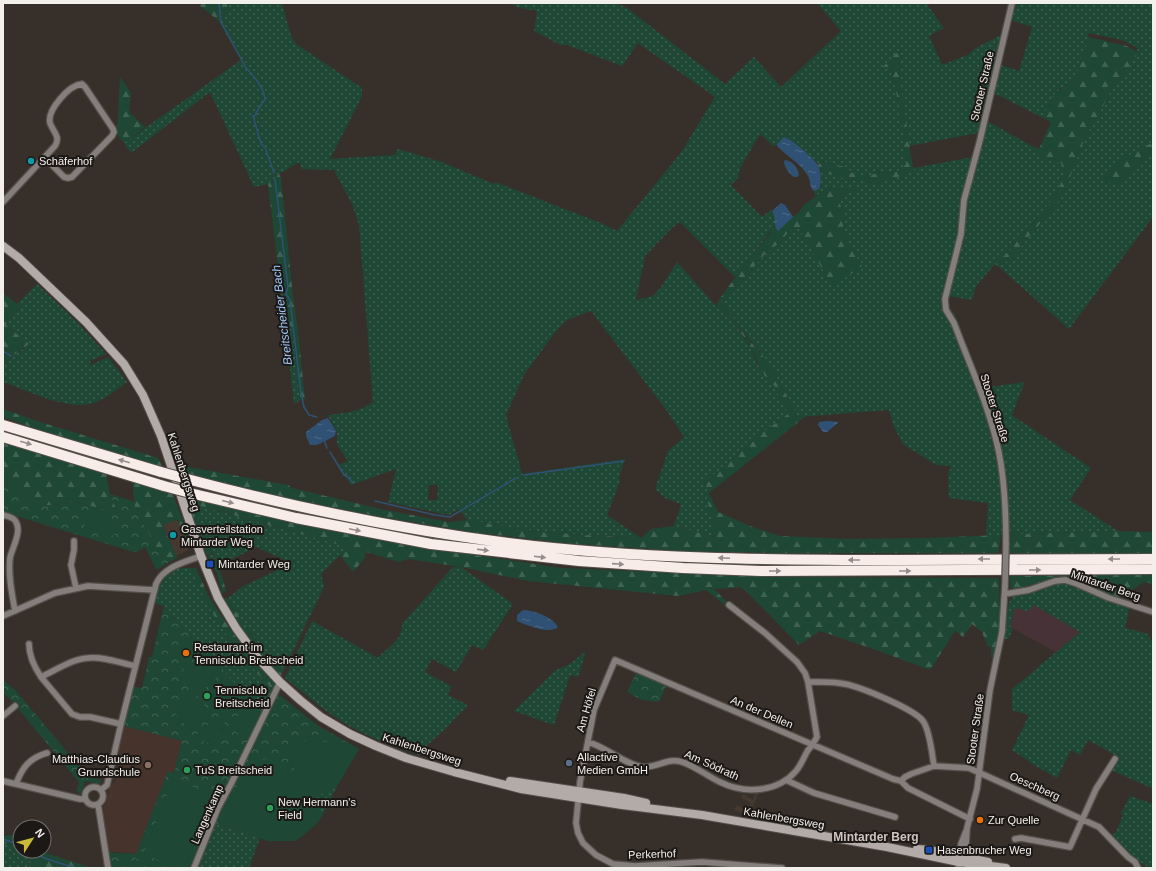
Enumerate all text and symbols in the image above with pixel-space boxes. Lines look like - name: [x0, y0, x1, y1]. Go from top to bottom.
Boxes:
- street label: Stooter Straße: [968, 50, 996, 122]
- place label: Schäferhof: [39, 155, 93, 167]
- marker: Schäferhof: [26, 156, 36, 166]
- water label: Breitscheider Bach: [269, 264, 295, 366]
- street label: Stooter Straße: [978, 372, 1012, 444]
- street label: Kahlenbergsweg: [166, 431, 202, 513]
- one-way arrow: [20, 441, 32, 447]
- one-way arrow: [118, 458, 130, 464]
- one-way arrow: [222, 500, 234, 506]
- place label: Gasverteilstation Mintarder Weg: [181, 523, 263, 548]
- one-way arrow: [349, 528, 361, 534]
- marker: Gasverteilstation Mintarder Weg: [168, 530, 178, 540]
- one-way arrow: [477, 547, 489, 554]
- one-way arrow: [534, 554, 546, 560]
- one-way arrow: [717, 555, 730, 561]
- one-way arrow: [977, 556, 990, 562]
- one-way arrow: [1107, 556, 1120, 562]
- one-way arrow: [847, 557, 860, 563]
- place label: Mintarder Weg: [218, 558, 290, 570]
- marker: Mintarder Weg: [205, 559, 215, 569]
- one-way arrow: [612, 561, 625, 567]
- one-way arrow: [1029, 567, 1042, 573]
- street label: Mintarder Berg: [1070, 567, 1142, 603]
- one-way arrow: [769, 568, 782, 574]
- one-way arrow: [899, 568, 912, 574]
- place label: Restaurant im Tennisclub Breitscheid: [194, 641, 303, 666]
- marker: Restaurant im Tennisclub Breitscheid: [181, 648, 191, 658]
- place label: Tennisclub Breitscheid: [215, 684, 269, 709]
- street label: Am Höfel: [574, 687, 598, 733]
- marker: Tennisclub Breitscheid: [202, 691, 212, 701]
- street label: An der Dellen: [729, 693, 795, 731]
- street label: Stooter Straße: [964, 693, 986, 765]
- street label: Kahlenbergsweg: [381, 731, 463, 767]
- street label: Am Södrath: [683, 748, 741, 782]
- place label: Allactive Medien GmbH: [577, 751, 648, 776]
- place label: Matthias-Claudius Grundschule: [52, 753, 140, 778]
- marker: Allactive Medien GmbH: [564, 758, 574, 768]
- marker: Matthias-Claudius Grundschule: [143, 760, 153, 770]
- place label: TuS Breitscheid: [195, 764, 272, 776]
- marker: TuS Breitscheid: [182, 765, 192, 775]
- street label: Oeschberg: [1008, 770, 1062, 802]
- street label: Langenkamp: [189, 783, 225, 845]
- place label: New Hermann's Field: [278, 796, 356, 821]
- marker: New Hermann's Field: [265, 803, 275, 813]
- street label: Kahlenbergsweg: [743, 805, 825, 831]
- place label: Zur Quelle: [988, 814, 1039, 826]
- marker: Zur Quelle: [975, 815, 985, 825]
- north arrow: [12, 819, 52, 859]
- text: N: [33, 826, 47, 840]
- district label: Mintarder Berg: [833, 830, 919, 844]
- place label: Hasenbrucher Weg: [937, 844, 1032, 856]
- marker: Hasenbrucher Weg: [924, 845, 934, 855]
- street label: Perkerhof: [628, 847, 677, 861]

